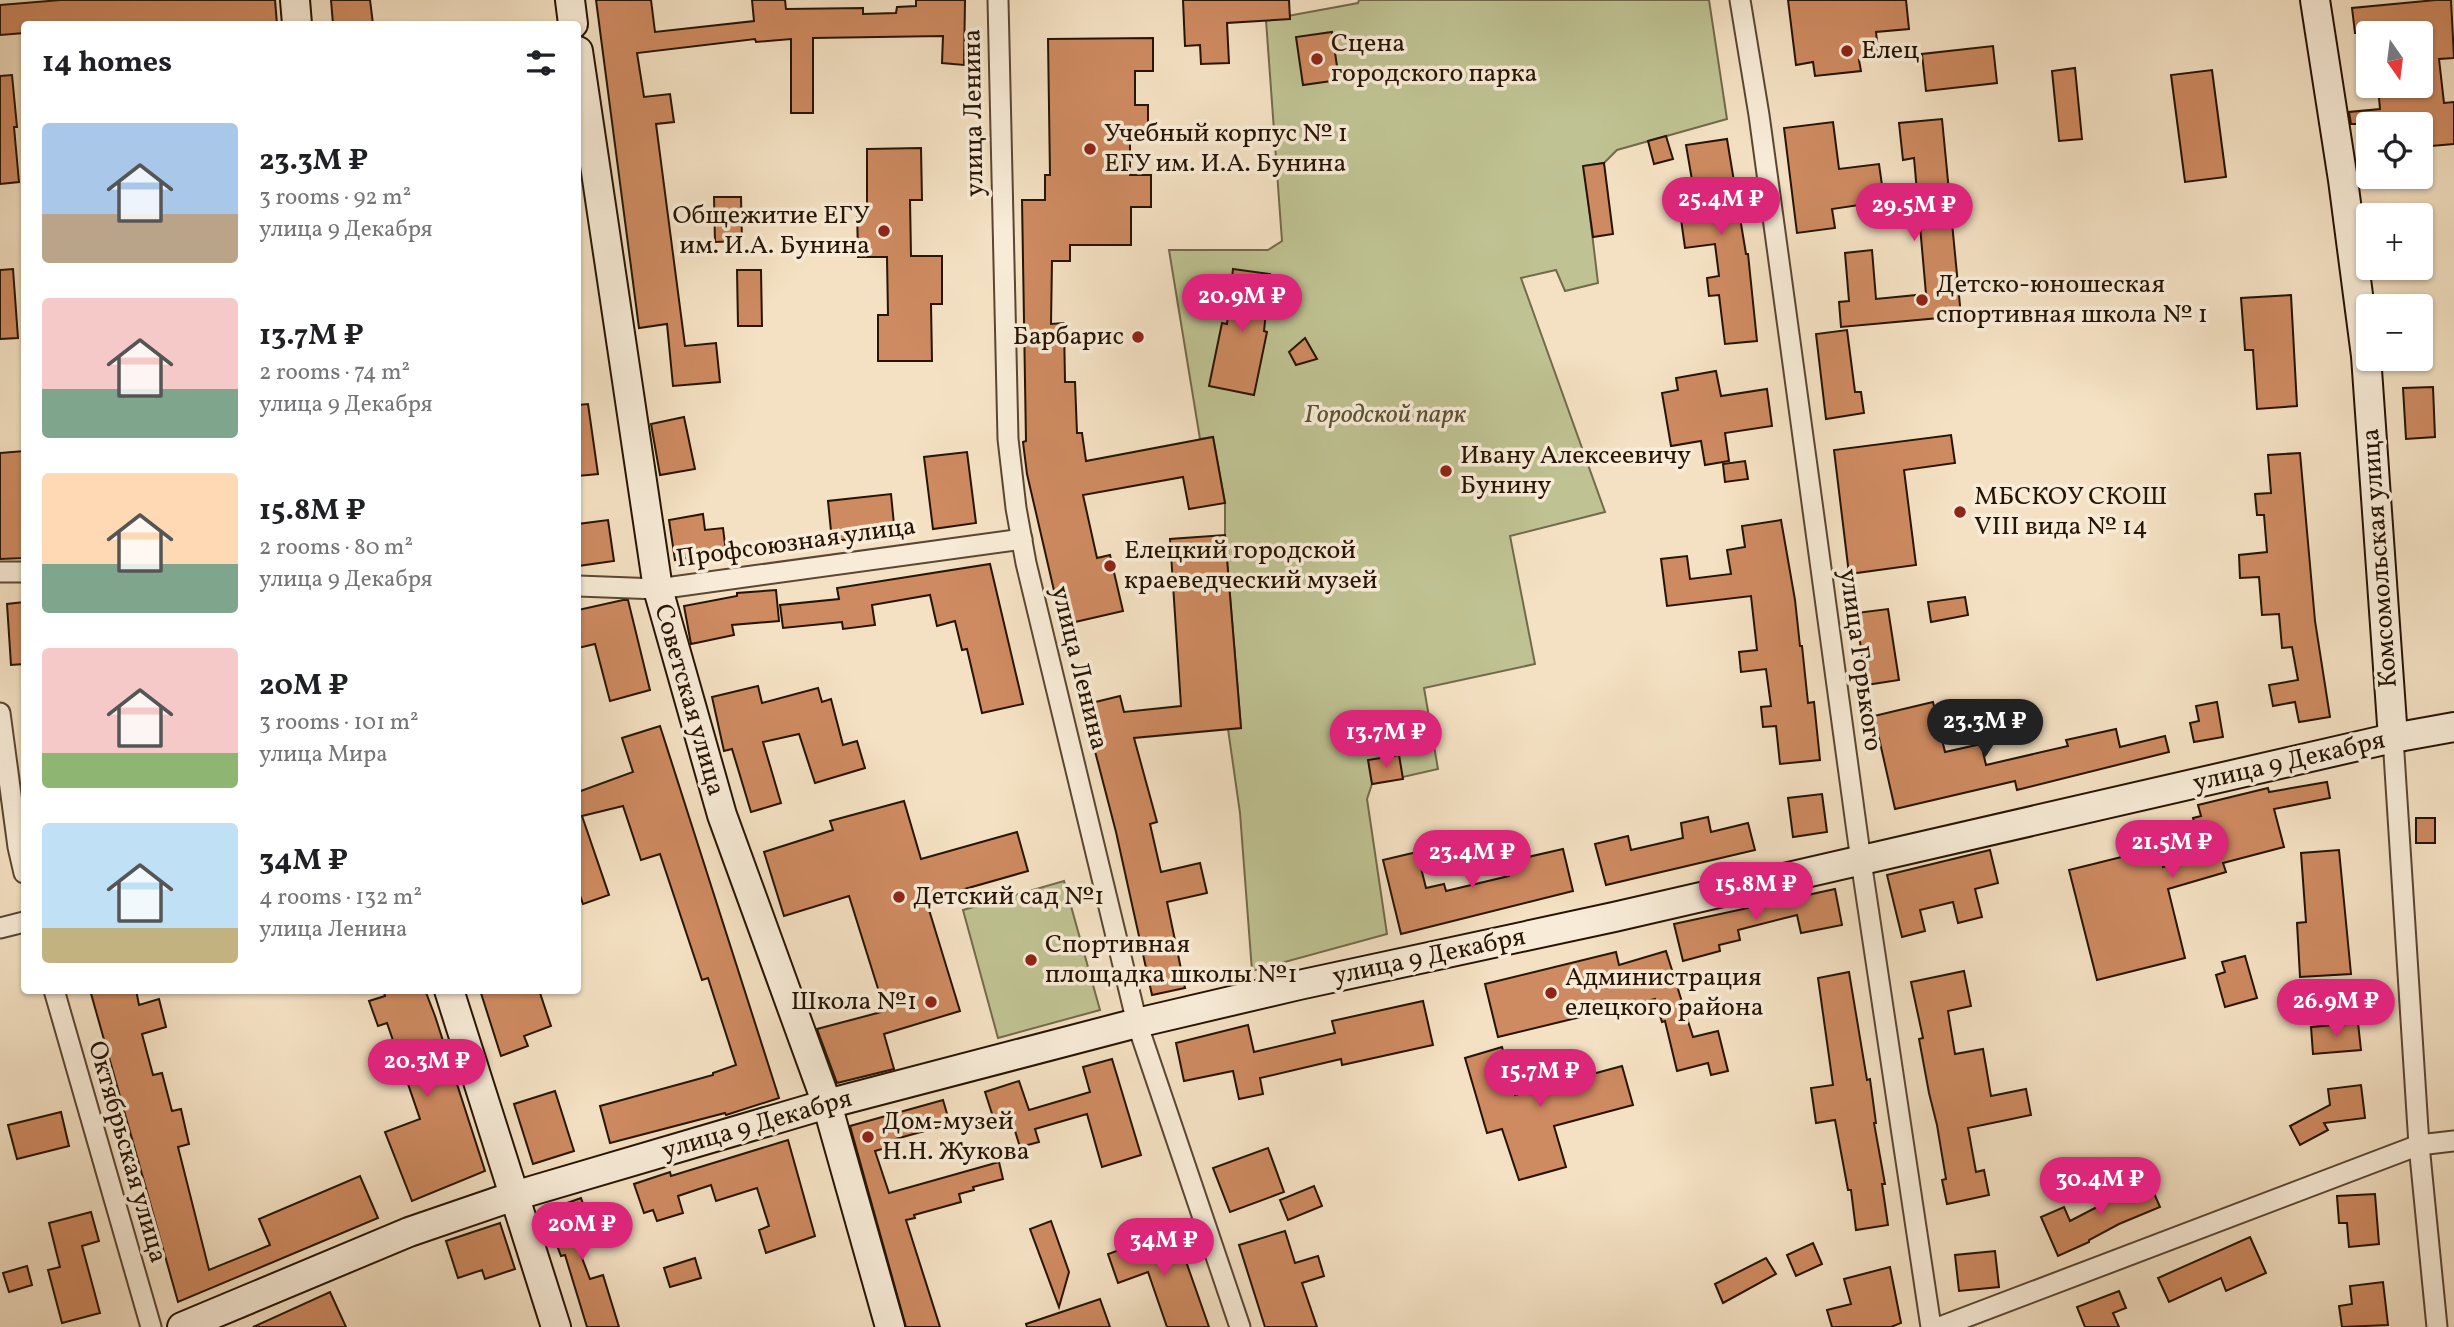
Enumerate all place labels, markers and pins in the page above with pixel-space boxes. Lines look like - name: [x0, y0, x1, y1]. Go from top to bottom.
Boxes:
- place label: Сцена городского парка: [1331, 26, 1537, 92]
- place label: Елец: [1861, 33, 1919, 69]
- marker: Елец: [1839, 43, 1855, 59]
- marker: Сцена городского парка: [1309, 51, 1325, 67]
- place label: Учебный корпус № 1 ЕГУ им. И.А. Бунина: [1104, 116, 1348, 182]
- marker: Учебный корпус № 1 ЕГУ им. И.А. Бунина: [1082, 141, 1098, 157]
- pin: 25.4M ₽: [1656, 177, 1786, 237]
- pin: 29.5M ₽: [1849, 184, 1979, 243]
- place label: Общежитие ЕГУ им. И.А. Бунина: [672, 198, 870, 264]
- marker: Общежитие ЕГУ им. И.А. Бунина: [876, 223, 892, 239]
- place label: Детско-юношеская спортивная школа № 1: [1936, 267, 2208, 333]
- pin: 20.9M ₽: [1177, 274, 1307, 334]
- marker: Детско-юношеская спортивная школа № 1: [1914, 292, 1930, 308]
- place label: Барбарис: [1013, 319, 1124, 355]
- marker: Барбарис: [1130, 329, 1146, 345]
- place label: Ивану Алексеевичу Бунину: [1460, 438, 1691, 504]
- marker: Ивану Алексеевичу Бунину: [1438, 463, 1454, 479]
- place label: МБСКОУ СКОШ VIII вида № 14: [1974, 479, 2167, 545]
- marker: МБСКОУ СКОШ VIII вида № 14: [1952, 504, 1968, 520]
- place label: Елецкий городской краеведческий музей: [1124, 533, 1378, 599]
- marker: Елецкий городской краеведческий музей: [1102, 558, 1118, 574]
- pin: 23.3M ₽: [1920, 700, 2050, 759]
- pin: 13.7M ₽: [1321, 710, 1451, 770]
- pin: 21.5M ₽: [2107, 820, 2237, 880]
- pin: 23.4M ₽: [1407, 830, 1537, 890]
- pin: 15.8M ₽: [1691, 862, 1821, 922]
- place label: Детский сад №1: [913, 879, 1104, 915]
- marker: Детский сад №1: [891, 889, 907, 905]
- place label: Спортивная площадка школы №1: [1045, 927, 1298, 993]
- marker: Спортивная площадка школы №1: [1023, 952, 1039, 968]
- place label: Администрация елецкого района: [1565, 960, 1764, 1026]
- pin: 26.9M ₽: [2271, 979, 2401, 1039]
- place label: Школа №1: [791, 984, 917, 1020]
- marker: Администрация елецкого района: [1543, 985, 1559, 1001]
- marker: Школа №1: [923, 994, 939, 1010]
- pin: 20.3M ₽: [362, 1040, 492, 1099]
- pin: 15.7M ₽: [1475, 1050, 1605, 1109]
- place label: Дом-музей Н.Н. Жукова: [882, 1104, 1030, 1170]
- marker: Дом-музей Н.Н. Жукова: [860, 1129, 876, 1145]
- pin: 30.4M ₽: [2035, 1158, 2165, 1217]
- pin: 20M ₽: [533, 1202, 631, 1262]
- pin: 34M ₽: [1115, 1218, 1213, 1278]

